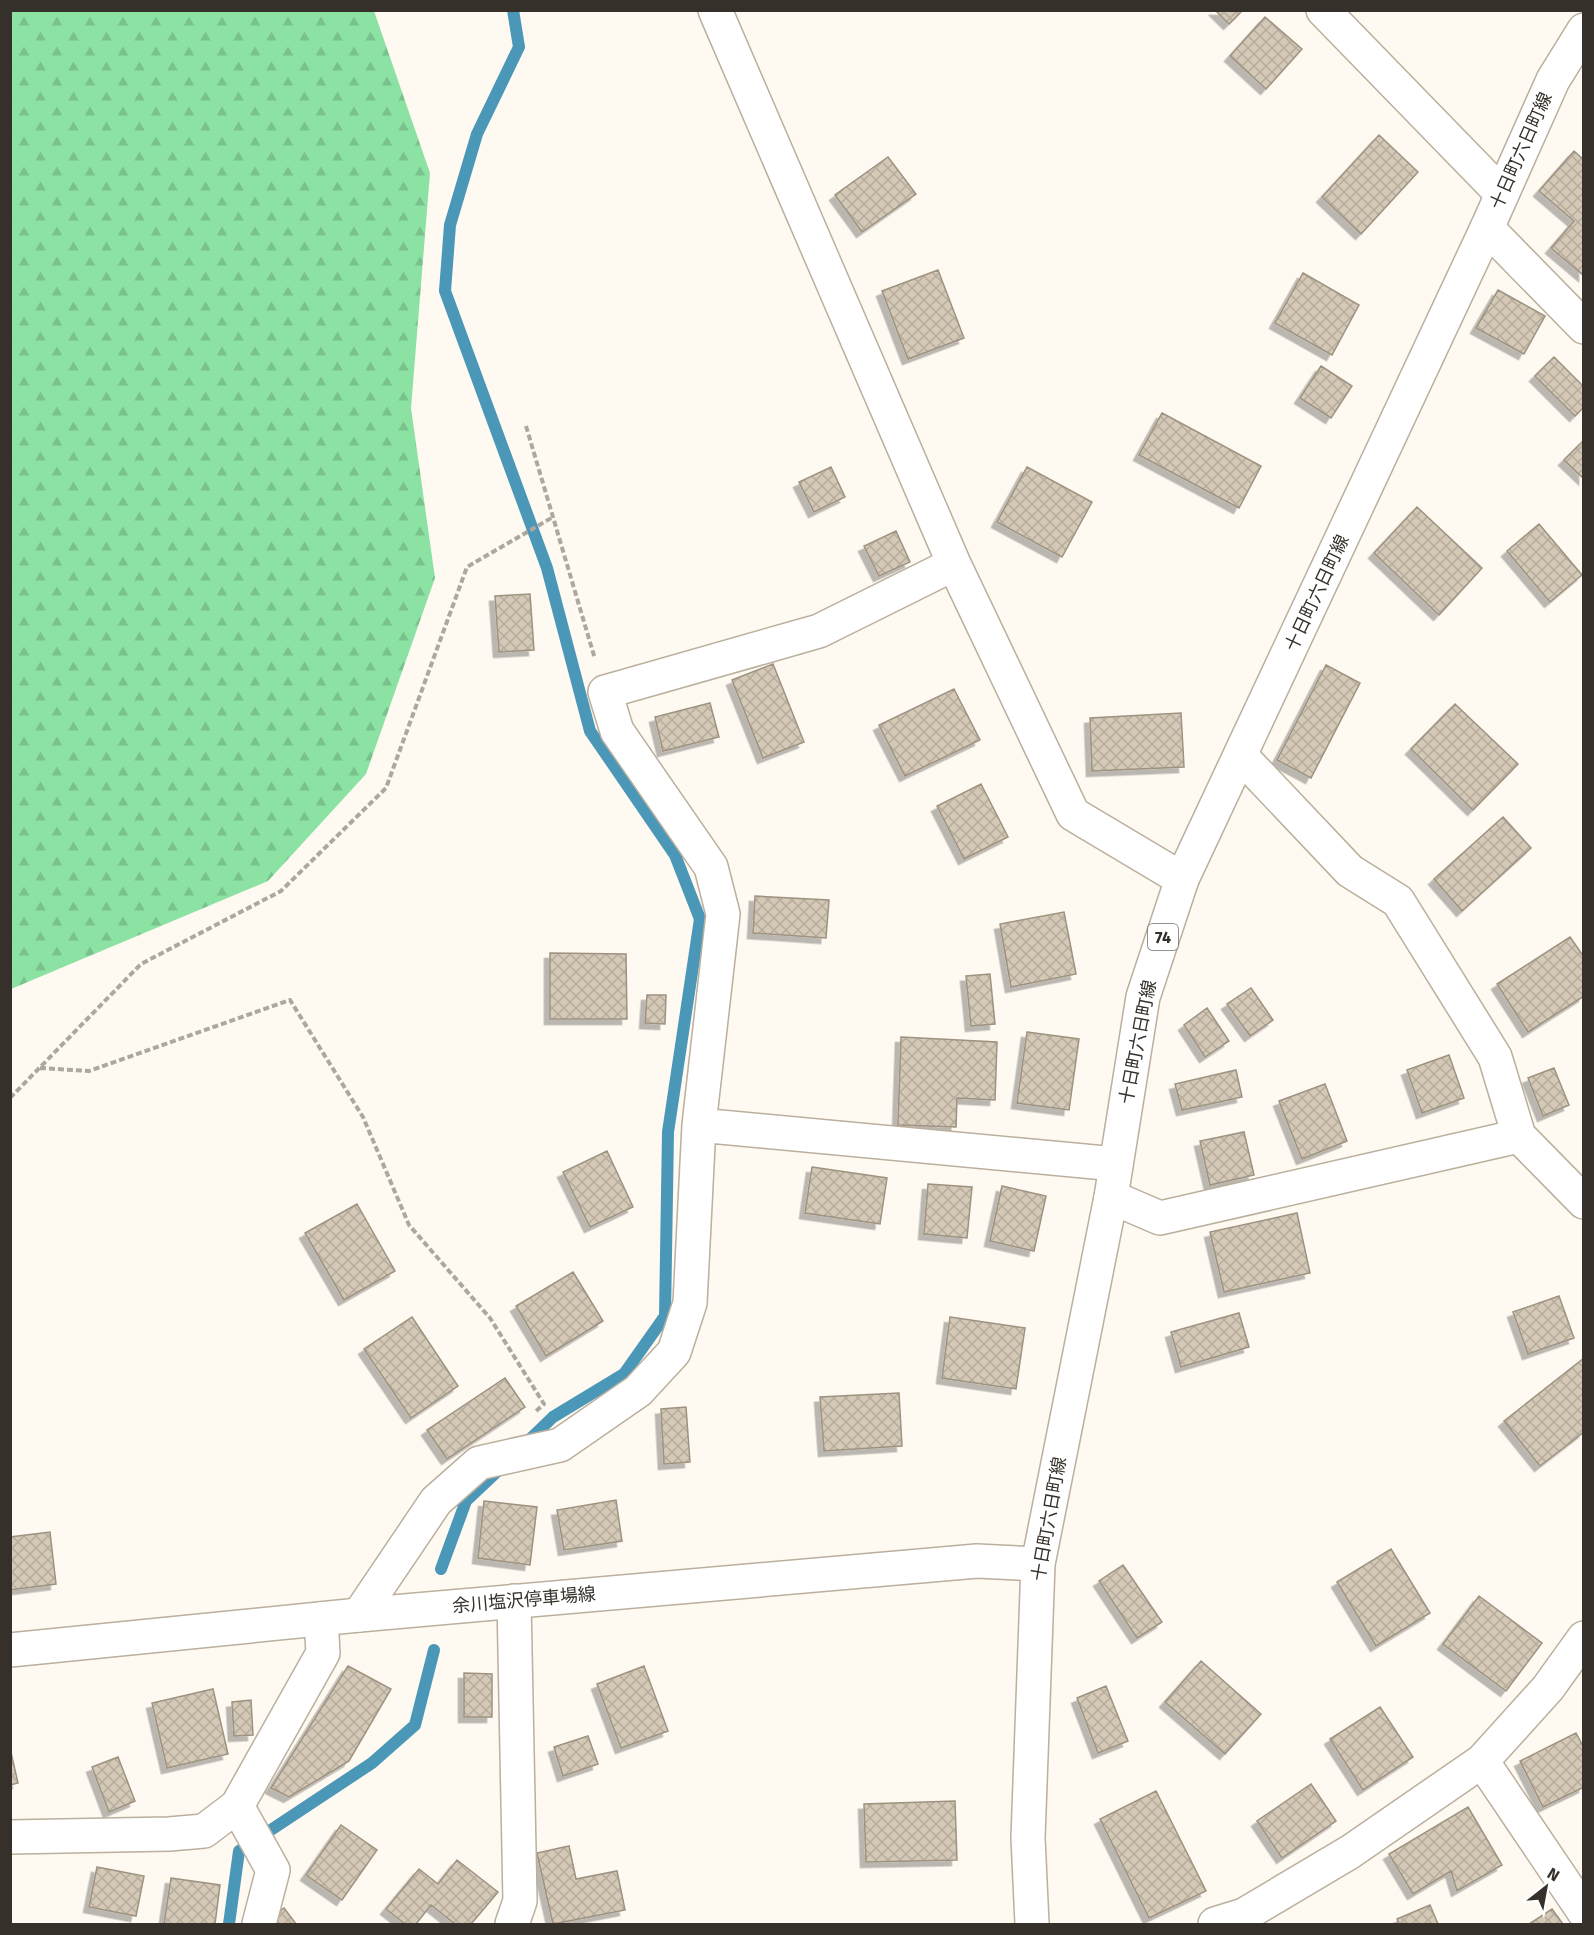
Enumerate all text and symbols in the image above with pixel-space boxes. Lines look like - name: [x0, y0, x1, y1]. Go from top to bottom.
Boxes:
- street label: 十日町六日町線: [1485, 89, 1557, 213]
- street label: 十日町六日町線: [1280, 531, 1354, 655]
- road number: 74: [1148, 924, 1178, 950]
- street label: 十日町六日町線: [1115, 978, 1161, 1106]
- street label: 十日町六日町線: [1027, 1455, 1071, 1583]
- street label: 余川塩沢停車場線: [451, 1583, 597, 1617]
- north arrow: [1516, 1857, 1576, 1917]
- text: N: [1544, 1864, 1563, 1885]

